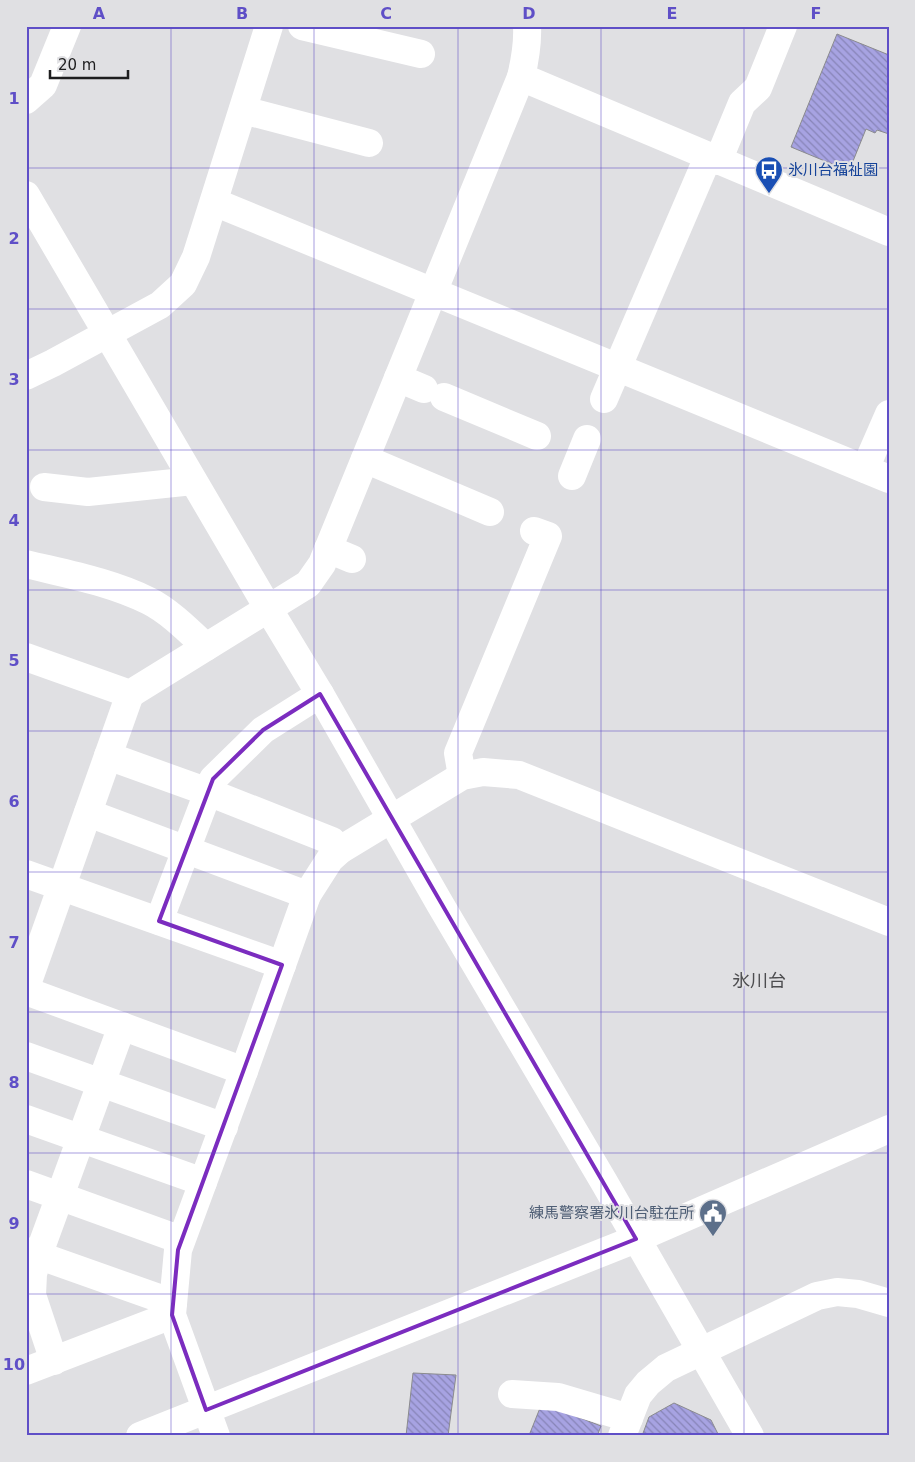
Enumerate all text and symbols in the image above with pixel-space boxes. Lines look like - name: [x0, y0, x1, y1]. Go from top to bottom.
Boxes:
- text: A: [93, 4, 106, 23]
- text: B: [236, 4, 248, 23]
- text: C: [380, 4, 392, 23]
- text: D: [522, 4, 536, 23]
- text: E: [667, 4, 677, 23]
- text: F: [811, 4, 821, 23]
- scale bar: [50, 48, 128, 80]
- text: 20 m: [58, 56, 96, 74]
- text: 1: [8, 89, 20, 108]
- bus stop icon: 氷川台福祉園: [754, 155, 784, 194]
- place label: 氷川台福祉園: [788, 161, 878, 179]
- text: 2: [8, 229, 20, 248]
- text: 3: [8, 370, 20, 389]
- text: 4: [8, 511, 20, 530]
- text: 5: [8, 651, 20, 670]
- text: 6: [8, 792, 20, 811]
- text: 7: [8, 933, 20, 952]
- district label: 氷川台: [732, 970, 786, 991]
- text: 8: [8, 1073, 20, 1092]
- public building icon: 練馬警察署氷川台駐在所: [698, 1198, 728, 1237]
- place label: 練馬警察署氷川台駐在所: [529, 1204, 694, 1222]
- text: 9: [8, 1214, 20, 1233]
- text: 10: [3, 1355, 25, 1374]

